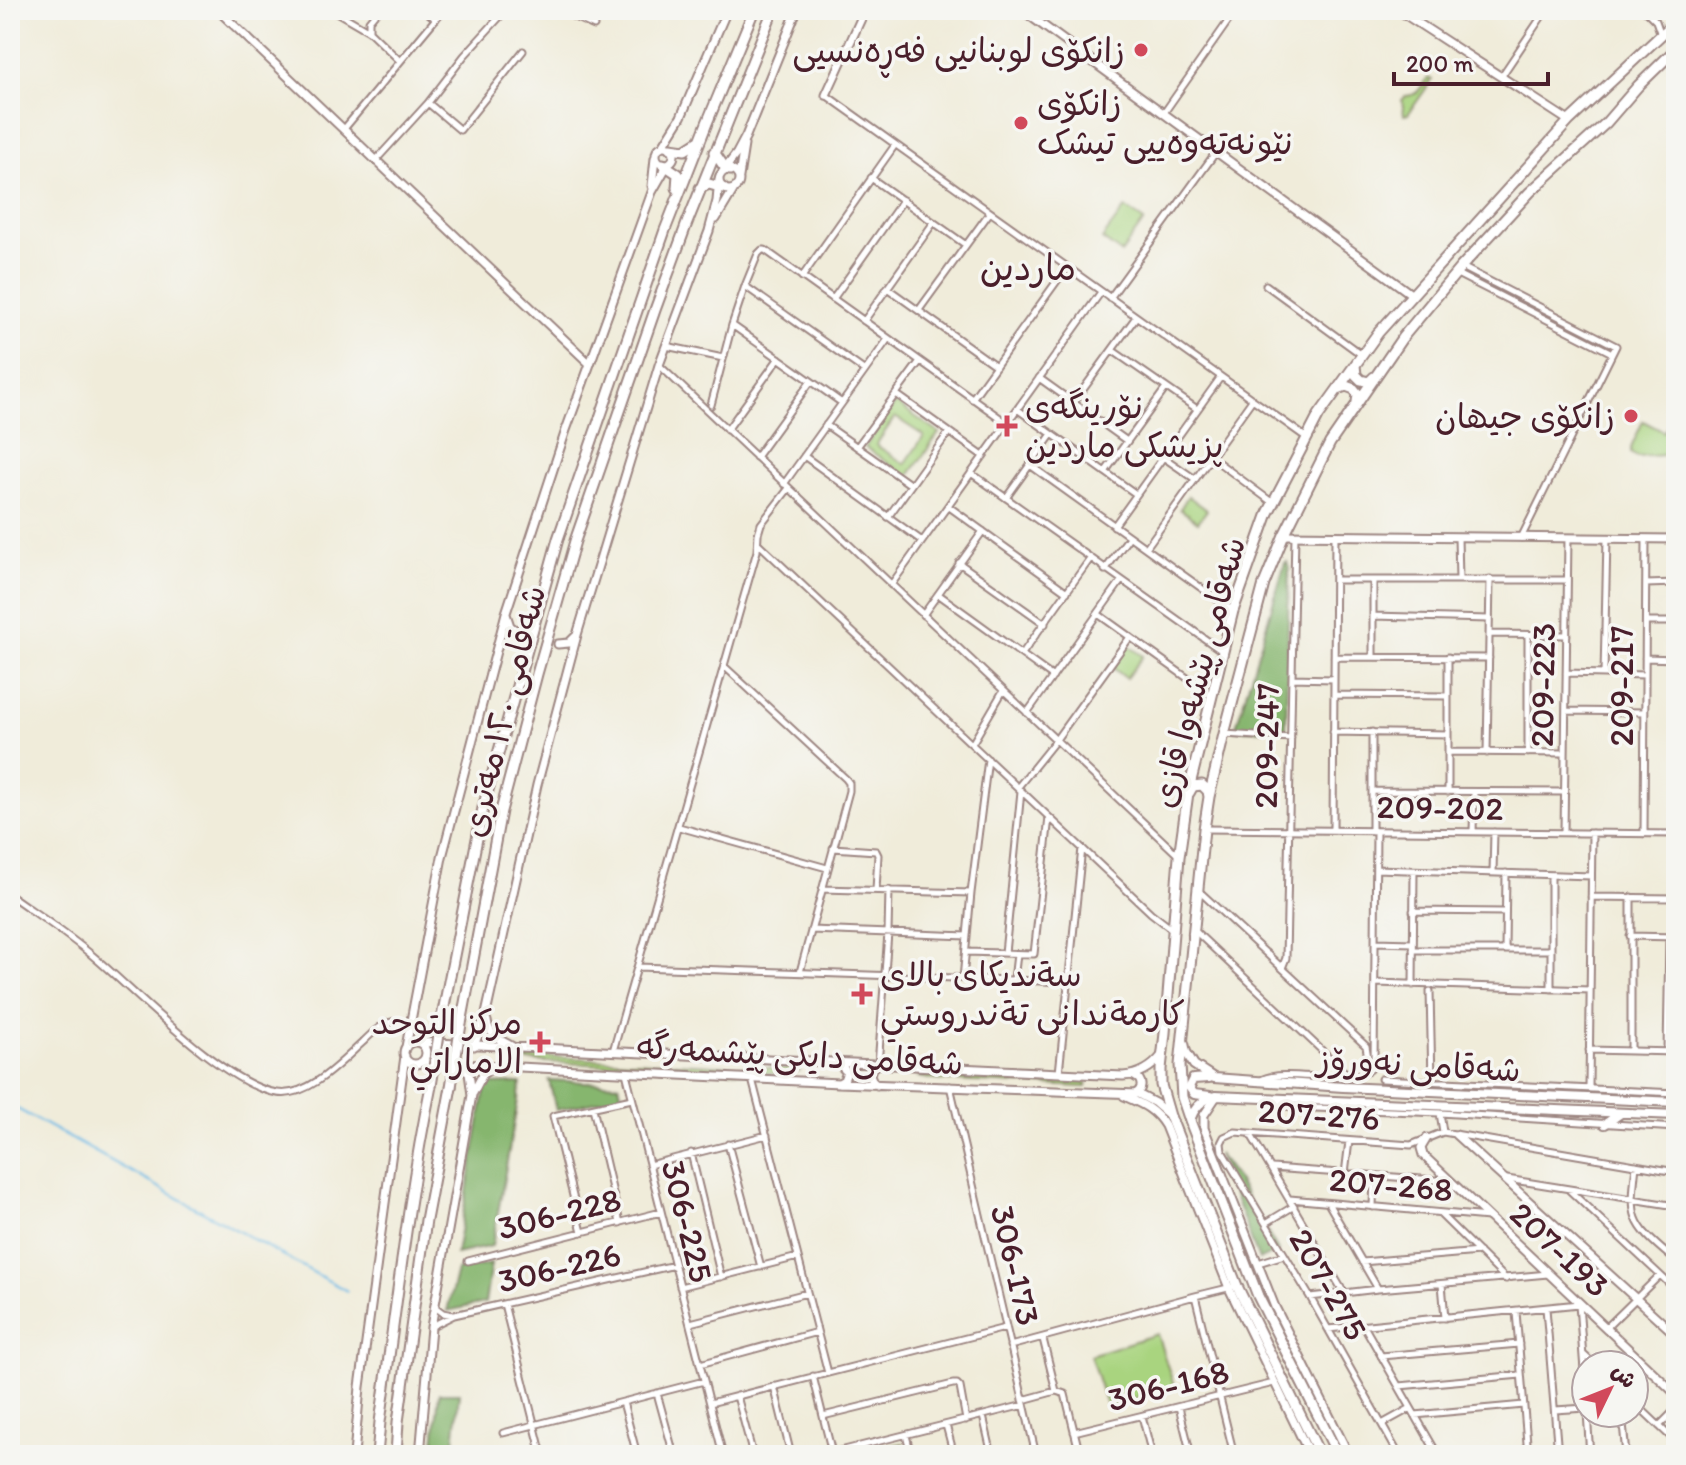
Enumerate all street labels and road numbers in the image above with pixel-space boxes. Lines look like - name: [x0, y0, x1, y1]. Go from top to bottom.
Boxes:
- street label: شەقامی پێشەوا قازی: [1143, 532, 1255, 812]
- street label: شەقامی ١٢٠ مەتری: [452, 581, 556, 842]
- street label: 209-223: [1521, 622, 1564, 748]
- street label: 209-217: [1601, 625, 1642, 746]
- street label: 209-247: [1245, 683, 1288, 809]
- street label: 209-202: [1376, 786, 1504, 829]
- street label: شەقامی دایکی پێشمەرگە: [636, 1025, 964, 1085]
- street label: شەقامی نەورۆز: [1313, 1039, 1522, 1091]
- street label: 207-276: [1257, 1090, 1381, 1139]
- street label: 306-225: [653, 1156, 722, 1287]
- street label: 207-268: [1327, 1159, 1454, 1210]
- street label: 306-228: [493, 1178, 625, 1249]
- street label: 207-193: [1501, 1193, 1618, 1306]
- street label: 306-173: [982, 1201, 1049, 1329]
- street label: 207-275: [1280, 1221, 1377, 1347]
- street label: 306-226: [494, 1233, 625, 1302]
- street label: 306-168: [1103, 1351, 1233, 1420]

